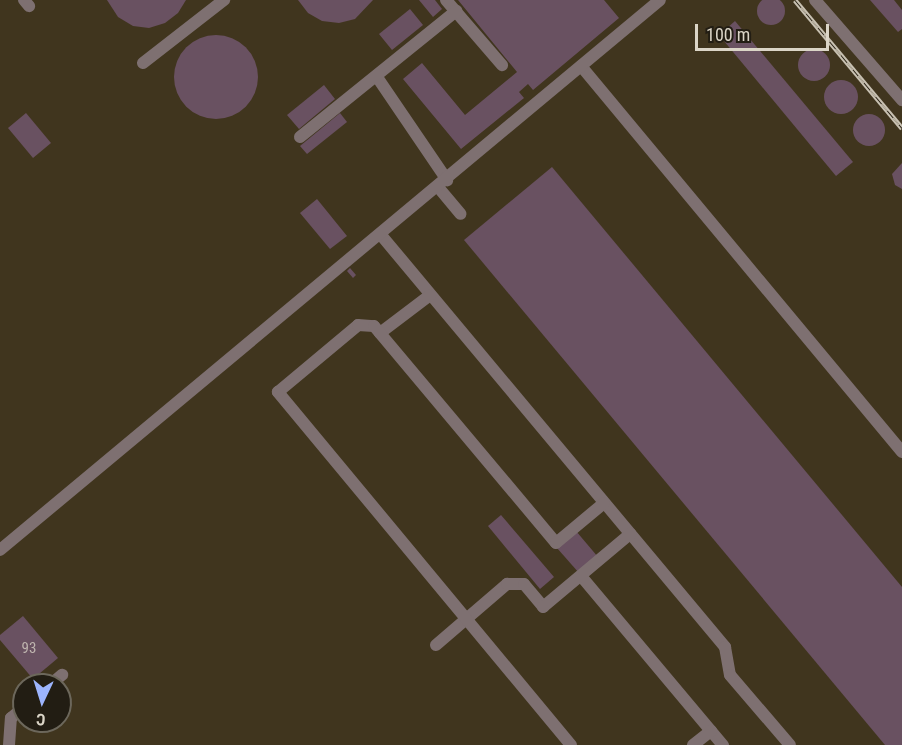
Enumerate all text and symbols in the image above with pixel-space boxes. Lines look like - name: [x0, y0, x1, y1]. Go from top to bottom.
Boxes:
- scale bar: [698, 12, 832, 50]
- text: 100 m: [706, 24, 750, 45]
- house number: 93: [22, 640, 36, 658]
- north arrow: [12, 673, 72, 733]
- text: С: [36, 710, 46, 729]

